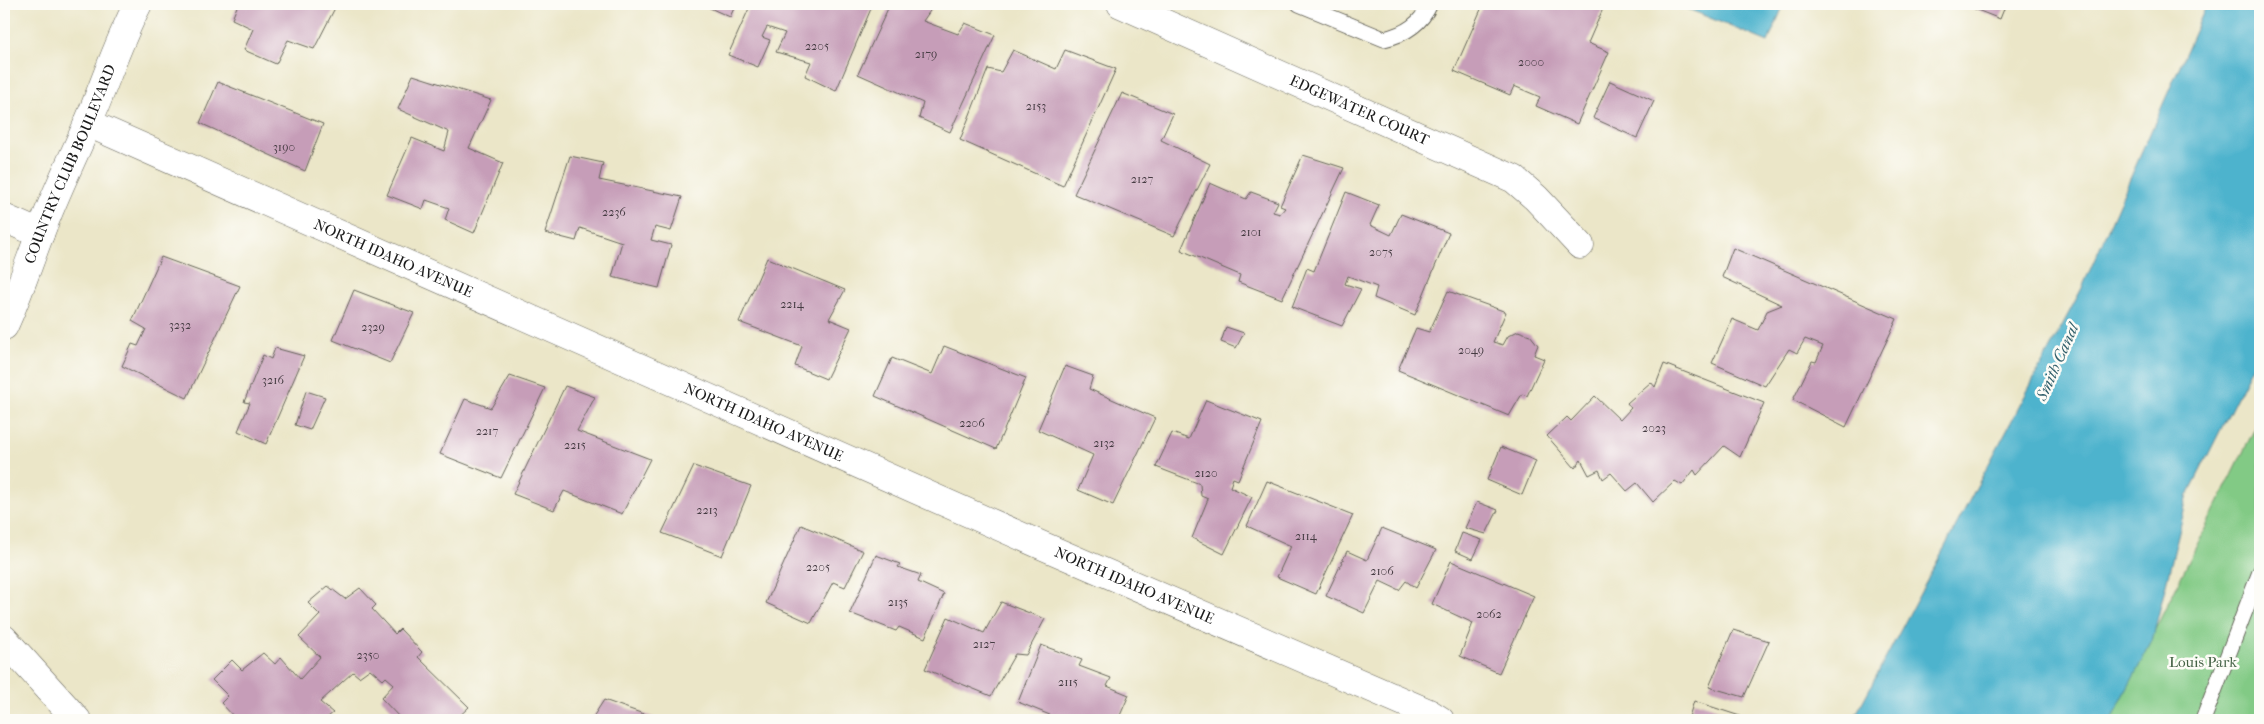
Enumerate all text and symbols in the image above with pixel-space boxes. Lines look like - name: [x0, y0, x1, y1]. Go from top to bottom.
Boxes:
- house number: 2205: [805, 39, 829, 53]
- house number: 2179: [915, 47, 937, 61]
- house number: 2000: [1518, 55, 1544, 69]
- street label: COUNTRY CLUB BOULEVARD: [21, 62, 119, 266]
- street label: EDGEWATER COURT: [1287, 71, 1433, 149]
- house number: 2153: [1026, 99, 1046, 113]
- house number: 3190: [273, 140, 295, 154]
- house number: 2127: [1131, 172, 1153, 186]
- house number: 2236: [602, 205, 626, 219]
- street label: NORTH IDAHO AVENUE: [311, 215, 476, 301]
- house number: 2101: [1240, 225, 1262, 239]
- house number: 2075: [1369, 245, 1393, 259]
- house number: 2214: [780, 297, 805, 311]
- house number: 3232: [169, 318, 191, 332]
- water label: Smith Canal: [2031, 319, 2083, 404]
- house number: 2329: [361, 320, 385, 334]
- house number: 2049: [1458, 343, 1484, 357]
- house number: 3216: [262, 373, 284, 387]
- street label: NORTH IDAHO AVENUE: [681, 379, 846, 465]
- house number: 2206: [959, 416, 985, 430]
- house number: 2023: [1642, 421, 1666, 435]
- house number: 2217: [476, 424, 498, 438]
- house number: 2132: [1093, 436, 1115, 450]
- house number: 2215: [564, 438, 586, 452]
- house number: 2120: [1194, 466, 1218, 480]
- house number: 2213: [696, 503, 718, 517]
- house number: 2114: [1295, 529, 1318, 543]
- street label: NORTH IDAHO AVENUE: [1052, 543, 1217, 628]
- house number: 2205: [806, 560, 830, 574]
- house number: 2106: [1370, 564, 1394, 578]
- house number: 2135: [888, 595, 908, 609]
- house number: 2062: [1476, 607, 1502, 621]
- house number: 2127: [973, 637, 995, 651]
- house number: 2350: [357, 648, 379, 662]
- park label: Louis Park: [2169, 653, 2237, 671]
- house number: 2115: [1058, 675, 1078, 689]

